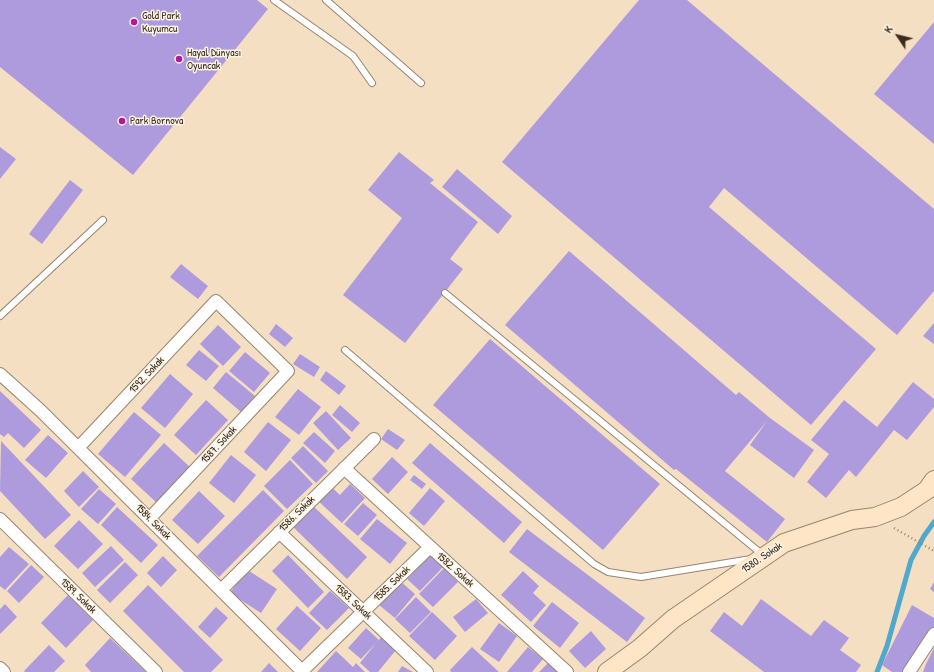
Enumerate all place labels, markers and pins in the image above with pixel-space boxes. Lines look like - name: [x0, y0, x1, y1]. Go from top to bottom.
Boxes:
- place label: Gold Park Kuyumcu: [142, 9, 180, 35]
- marker: Gold Park Kuyumcu: [129, 17, 139, 27]
- place label: Hayal Dünyası Oyuncak: [187, 46, 241, 72]
- marker: Hayal Dünyası Oyuncak: [174, 54, 184, 64]
- place label: Park Bornova: [130, 114, 183, 128]
- marker: Park Bornova: [117, 116, 127, 126]

